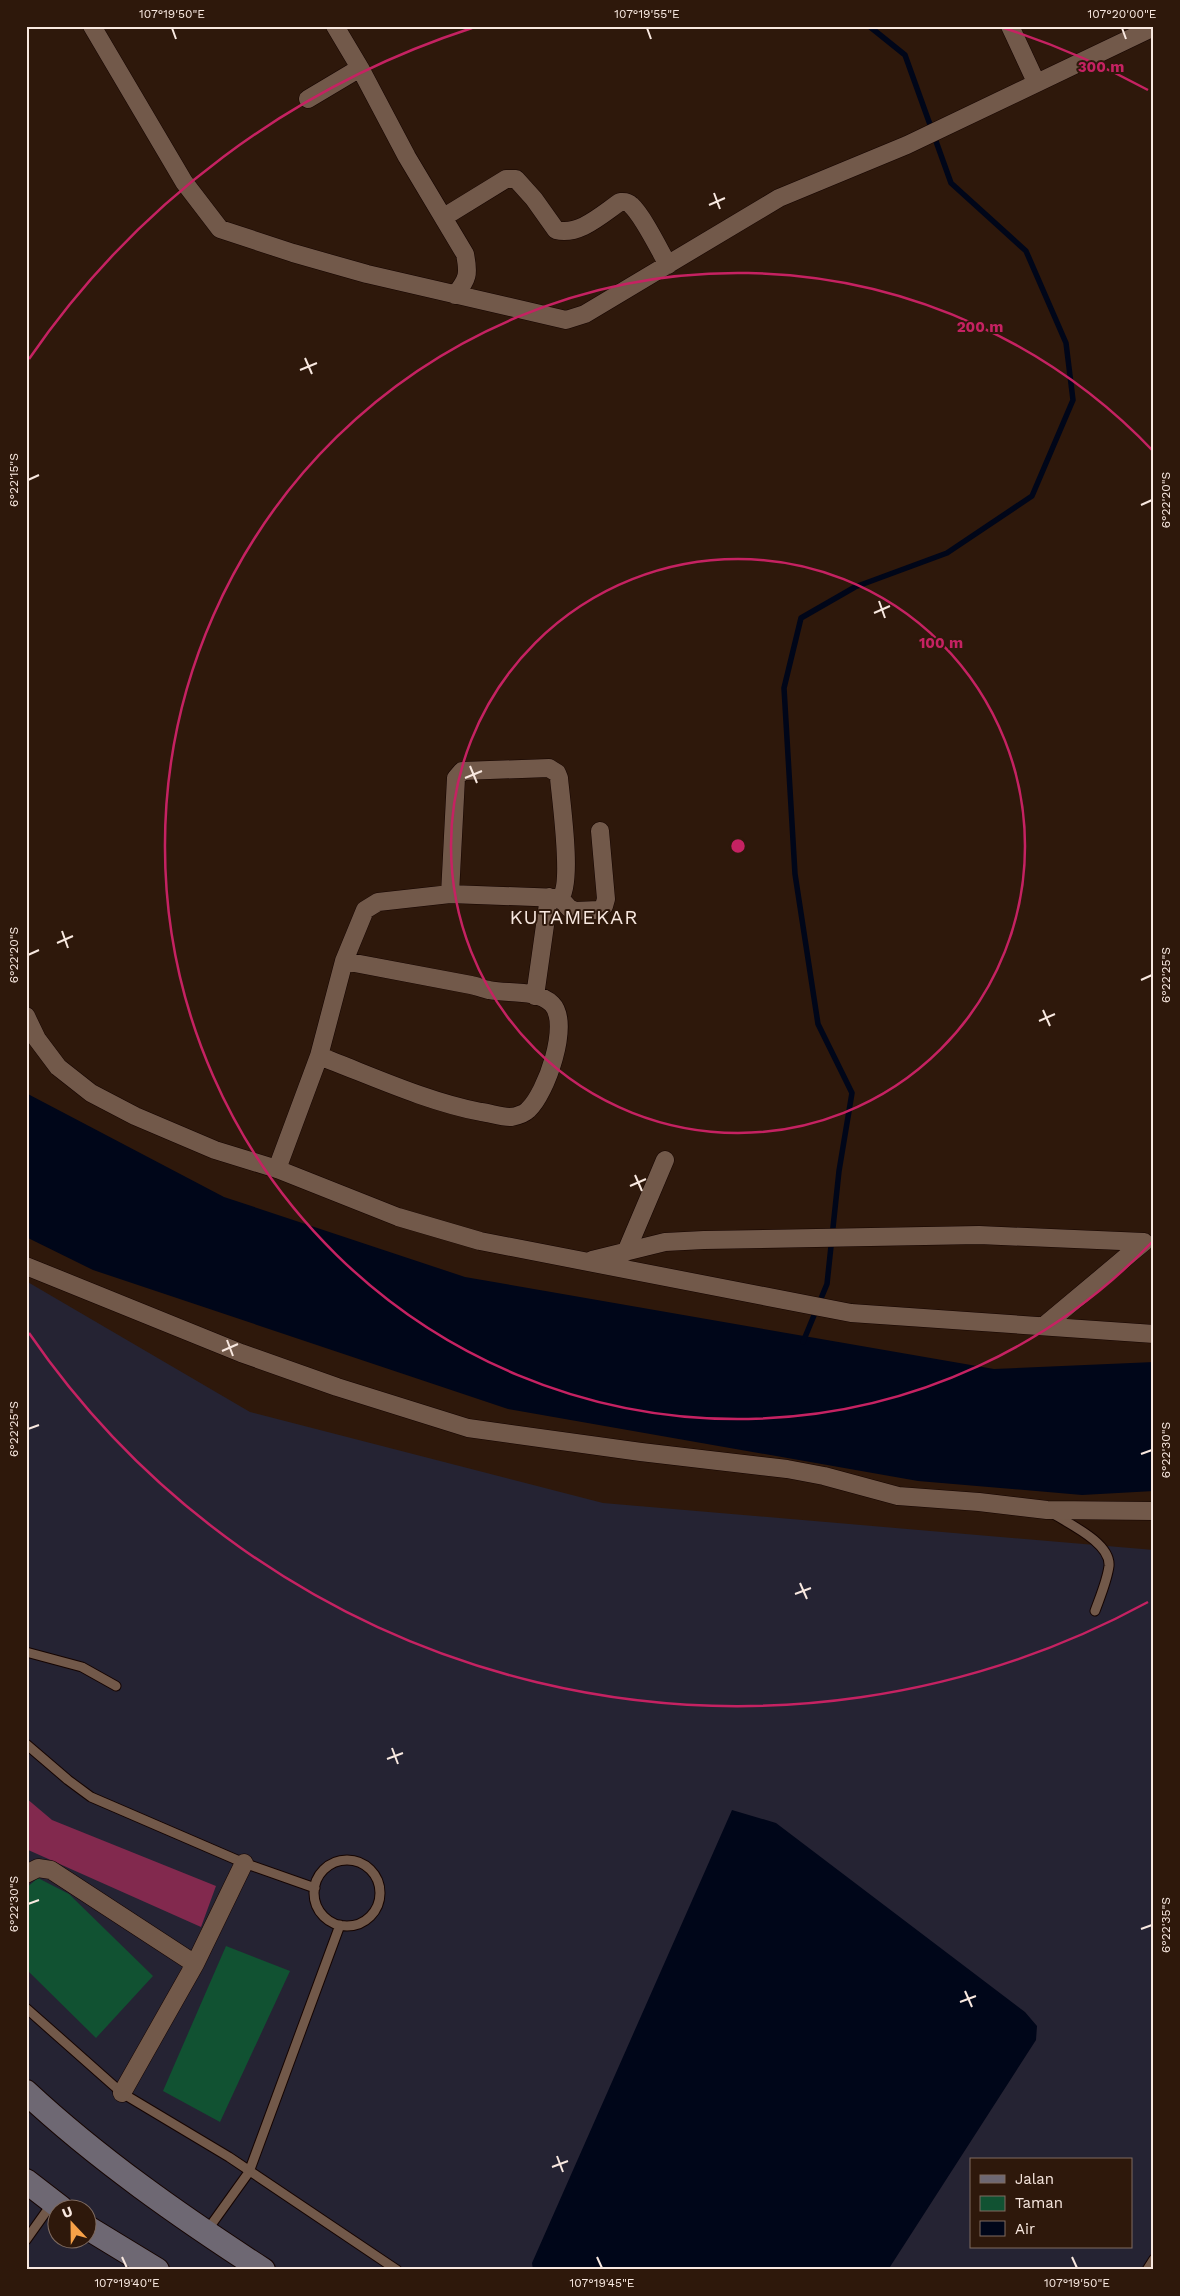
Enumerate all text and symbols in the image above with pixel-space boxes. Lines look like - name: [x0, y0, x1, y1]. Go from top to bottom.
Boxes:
- text: 107°19'50"E: [139, 7, 205, 21]
- text: 107°19'55"E: [614, 7, 680, 21]
- text: 107°20'00"E: [1088, 7, 1157, 21]
- text: 300 m: [1078, 58, 1124, 76]
- text: 200 m: [957, 318, 1003, 336]
- text: 6°22'15"S: [7, 453, 21, 507]
- text: 6°22'20"S: [1159, 472, 1173, 528]
- text: 100 m: [919, 634, 963, 652]
- centre of rings: [729, 837, 747, 855]
- district label: KUTAMEKAR: [509, 905, 639, 929]
- text: 6°22'20"S: [7, 927, 21, 983]
- text: 6°22'25"S: [1159, 947, 1173, 1003]
- text: 6°22'25"S: [7, 1401, 21, 1457]
- text: 6°22'30"S: [1159, 1422, 1173, 1478]
- text: 6°22'30"S: [7, 1876, 21, 1932]
- text: 6°22'35"S: [1159, 1897, 1173, 1953]
- legend: [970, 2158, 1132, 2248]
- text: Jalan: [1015, 2170, 1054, 2188]
- text: Taman: [1015, 2194, 1063, 2212]
- north arrow: [48, 2198, 98, 2248]
- text: U: [60, 2203, 75, 2221]
- text: Air: [1015, 2220, 1035, 2238]
- text: 107°19'40"E: [94, 2276, 160, 2290]
- text: 107°19'45"E: [570, 2276, 635, 2290]
- text: 107°19'50"E: [1044, 2276, 1110, 2290]

